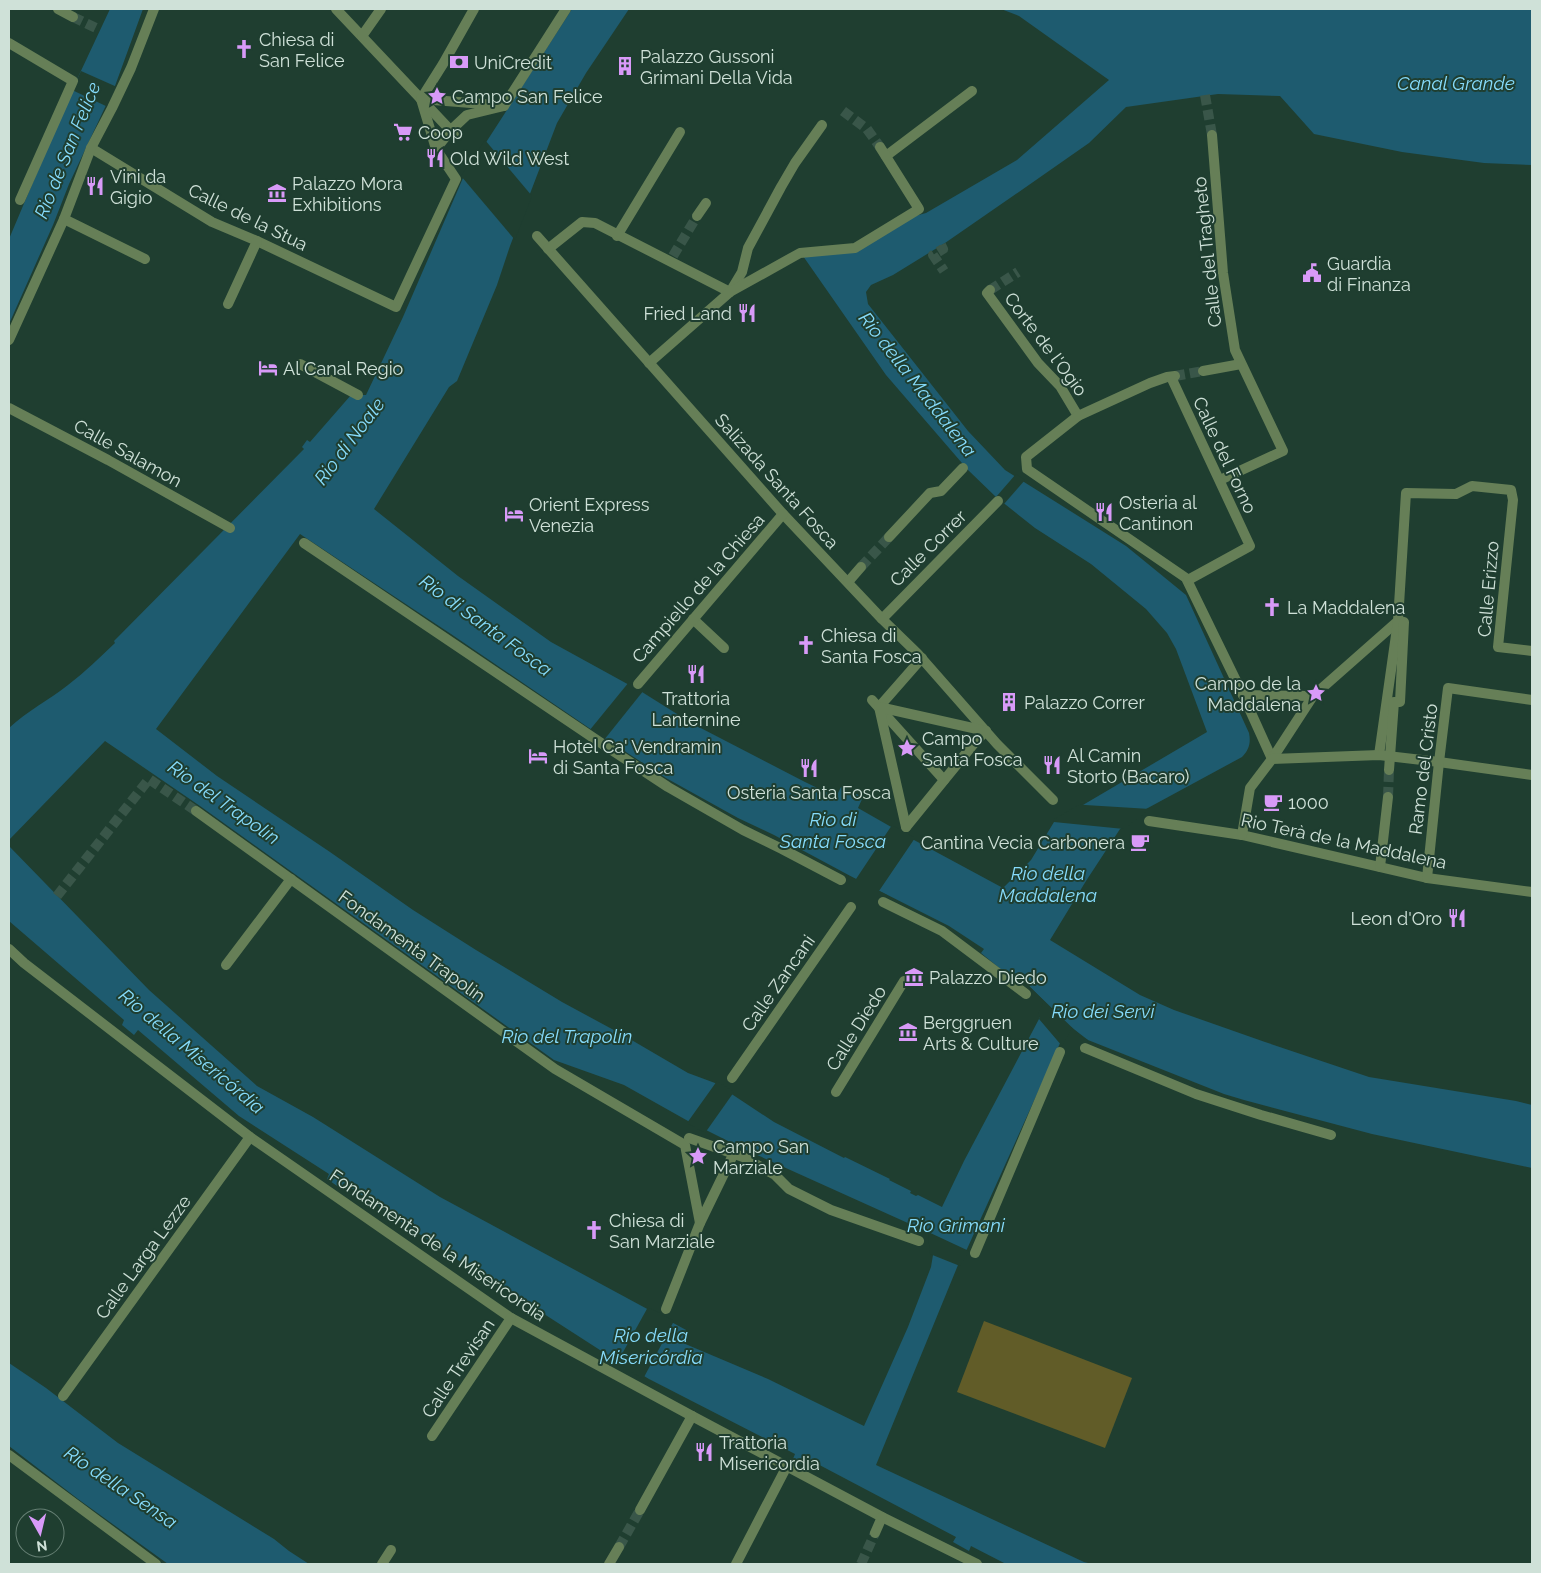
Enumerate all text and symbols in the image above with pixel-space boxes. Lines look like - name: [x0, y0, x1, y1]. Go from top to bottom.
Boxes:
- place label: Chiesa di San Felice: [259, 29, 345, 71]
- church icon: Chiesa di San Felice: [233, 38, 255, 60]
- place label: Palazzo Gussoni Grimani Della Vida: [640, 46, 793, 88]
- bank icon: UniCredit: [448, 51, 470, 73]
- place label: UniCredit: [474, 52, 552, 73]
- building icon: Palazzo Gussoni Grimani Della Vida: [614, 55, 636, 77]
- water label: Canal Grande: [1397, 72, 1515, 94]
- water label: Rio de San Felice: [30, 79, 104, 221]
- place icon: Campo San Felice: [426, 85, 448, 107]
- place label: Campo San Felice: [452, 86, 603, 107]
- supermarket icon: Coop: [392, 121, 414, 143]
- place label: Coop: [418, 122, 463, 143]
- restaurant icon: Old Wild West: [424, 147, 446, 169]
- place label: Old Wild West: [450, 148, 569, 169]
- place label: Vini da Gigio: [110, 166, 166, 208]
- place label: Palazzo Mora Exhibitions: [292, 173, 403, 215]
- restaurant icon: Vini da Gigio: [84, 175, 106, 197]
- street label: Calle del Tragheto: [1189, 175, 1225, 328]
- street label: Calle de la Stua: [185, 179, 311, 255]
- museum icon: Palazzo Mora Exhibitions: [266, 182, 288, 204]
- place label: Guardia di Finanza: [1327, 253, 1411, 295]
- public building icon: Guardia di Finanza: [1301, 262, 1323, 284]
- street label: Corte de l'Ogio: [1000, 288, 1092, 400]
- restaurant icon: Fried Land: [736, 302, 758, 324]
- place label: Fried Land: [643, 303, 732, 324]
- water label: Rio della Maddalena: [855, 307, 981, 461]
- hotel icon: Al Canal Regio: [257, 357, 279, 379]
- place label: Al Canal Regio: [283, 358, 404, 379]
- water label: Rio di Noale: [309, 393, 389, 489]
- street label: Calle del Forno: [1189, 393, 1261, 517]
- street label: Salizada Santa Fosca: [711, 409, 843, 553]
- street label: Calle Salamon: [70, 415, 186, 491]
- place label: Osteria al Cantinon: [1119, 492, 1197, 534]
- place label: Orient Express Venezia: [529, 494, 650, 536]
- restaurant icon: Osteria al Cantinon: [1093, 501, 1115, 523]
- hotel icon: Orient Express Venezia: [503, 503, 525, 525]
- street label: Calle Correr: [885, 505, 971, 591]
- street label: Campiello de la Chiesa: [627, 509, 769, 667]
- street label: Calle Erizzo: [1473, 540, 1503, 638]
- water label: Rio di Santa Fosca: [416, 570, 556, 680]
- church icon: La Maddalena: [1261, 596, 1283, 618]
- place label: La Maddalena: [1287, 597, 1405, 618]
- place label: Chiesa di Santa Fosca: [821, 625, 922, 667]
- church icon: Chiesa di Santa Fosca: [795, 634, 817, 656]
- restaurant icon: Trattoria Lanternine: [685, 663, 707, 685]
- place label: Campo de la Maddalena: [1195, 673, 1301, 715]
- place icon: Campo de la Maddalena: [1305, 682, 1327, 704]
- place label: Trattoria Lanternine: [652, 688, 741, 730]
- building icon: Palazzo Correr: [998, 691, 1020, 713]
- place label: Palazzo Correr: [1024, 692, 1145, 713]
- street label: Ramo del Cristo: [1405, 702, 1441, 836]
- place label: Campo Santa Fosca: [922, 728, 1023, 770]
- place label: Hotel Ca' Vendramin di Santa Fosca: [553, 736, 721, 778]
- place icon: Campo Santa Fosca: [896, 737, 918, 759]
- hotel icon: Hotel Ca' Vendramin di Santa Fosca: [527, 745, 549, 767]
- place label: Al Camin Storto (Bacaro): [1067, 745, 1190, 787]
- restaurant icon: Al Camin Storto (Bacaro): [1041, 754, 1063, 776]
- water label: Rio del Trapolin: [164, 755, 284, 849]
- restaurant icon: Osteria Santa Fosca: [798, 757, 820, 779]
- place label: Osteria Santa Fosca: [727, 782, 891, 803]
- cafe icon: 1000: [1262, 791, 1284, 813]
- place label: 1000: [1288, 792, 1329, 813]
- water label: Rio di Santa Fosca: [779, 808, 886, 852]
- street label: Rio Terà de la Maddalena: [1239, 809, 1449, 873]
- cafe icon: Cantina Vecia Carbonera: [1129, 831, 1151, 853]
- place label: Cantina Vecia Carbonera: [921, 832, 1125, 853]
- water label: Rio della Maddalena: [999, 862, 1097, 906]
- street label: Fondamenta Trapolin: [335, 886, 489, 1006]
- restaurant icon: Leon d'Oro: [1446, 907, 1468, 929]
- place label: Leon d'Oro: [1350, 908, 1442, 929]
- street label: Calle Zancani: [737, 931, 819, 1035]
- museum icon: Palazzo Diedo: [903, 966, 925, 988]
- place label: Palazzo Diedo: [929, 967, 1047, 988]
- street label: Calle Diedo: [822, 981, 891, 1074]
- water label: Rio della Misericórdia: [115, 984, 269, 1118]
- water label: Rio dei Servi: [1052, 1000, 1155, 1022]
- place label: Berggruen Arts & Culture: [923, 1012, 1039, 1054]
- museum icon: Berggruen Arts & Culture: [897, 1021, 919, 1043]
- water label: Rio del Trapolin: [502, 1025, 632, 1047]
- place label: Campo San Marziale: [713, 1136, 809, 1178]
- place icon: Campo San Marziale: [687, 1145, 709, 1167]
- street label: Fondamenta de la Misericordia: [326, 1165, 550, 1325]
- street label: Calle Larga Lezze: [91, 1191, 195, 1323]
- place label: Chiesa di San Marziale: [609, 1210, 715, 1252]
- water label: Rio Grimani: [907, 1214, 1006, 1236]
- church icon: Chiesa di San Marziale: [583, 1219, 605, 1241]
- street label: Calle Trevisan: [417, 1315, 499, 1421]
- water label: Rio della Misericórdia: [599, 1324, 703, 1368]
- place label: Trattoria Misericordia: [719, 1432, 820, 1474]
- water label: Rio della Sensa: [60, 1441, 182, 1533]
- restaurant icon: Trattoria Misericordia: [693, 1441, 715, 1463]
- north arrow: [15, 1508, 65, 1558]
- text: N: [35, 1537, 48, 1555]

